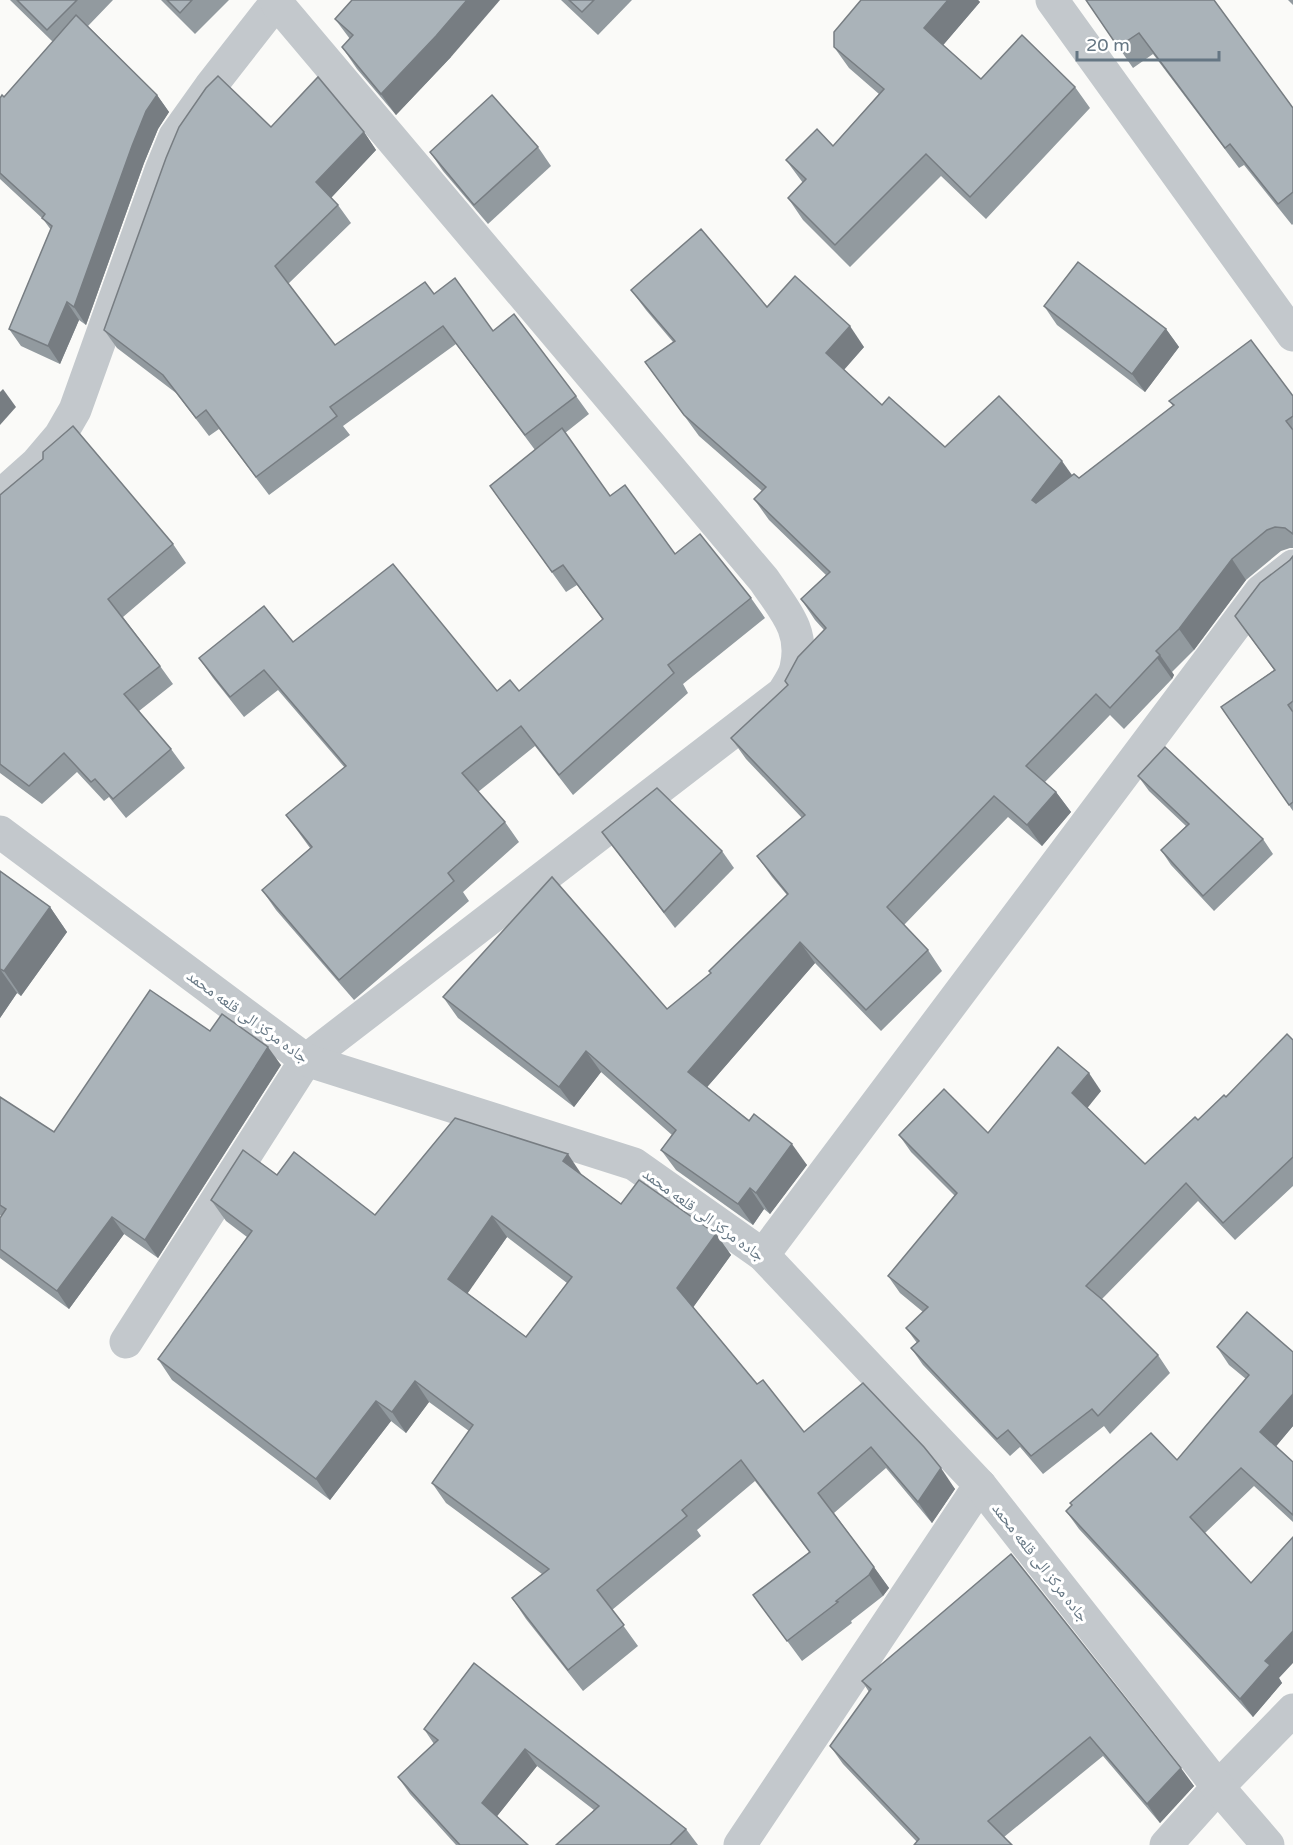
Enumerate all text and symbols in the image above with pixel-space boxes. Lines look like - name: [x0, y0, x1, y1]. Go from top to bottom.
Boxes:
- scale bar: [1077, 24, 1220, 62]
- text: 20 m: [1086, 34, 1130, 56]
- street label: جاده مرکز الی قلعه محمد: [183, 966, 312, 1068]
- street label: جاده مرکز الی قلعه محمد: [639, 1164, 768, 1266]
- street label: جاده مرکز الی قلعه محمد: [987, 1499, 1093, 1626]

